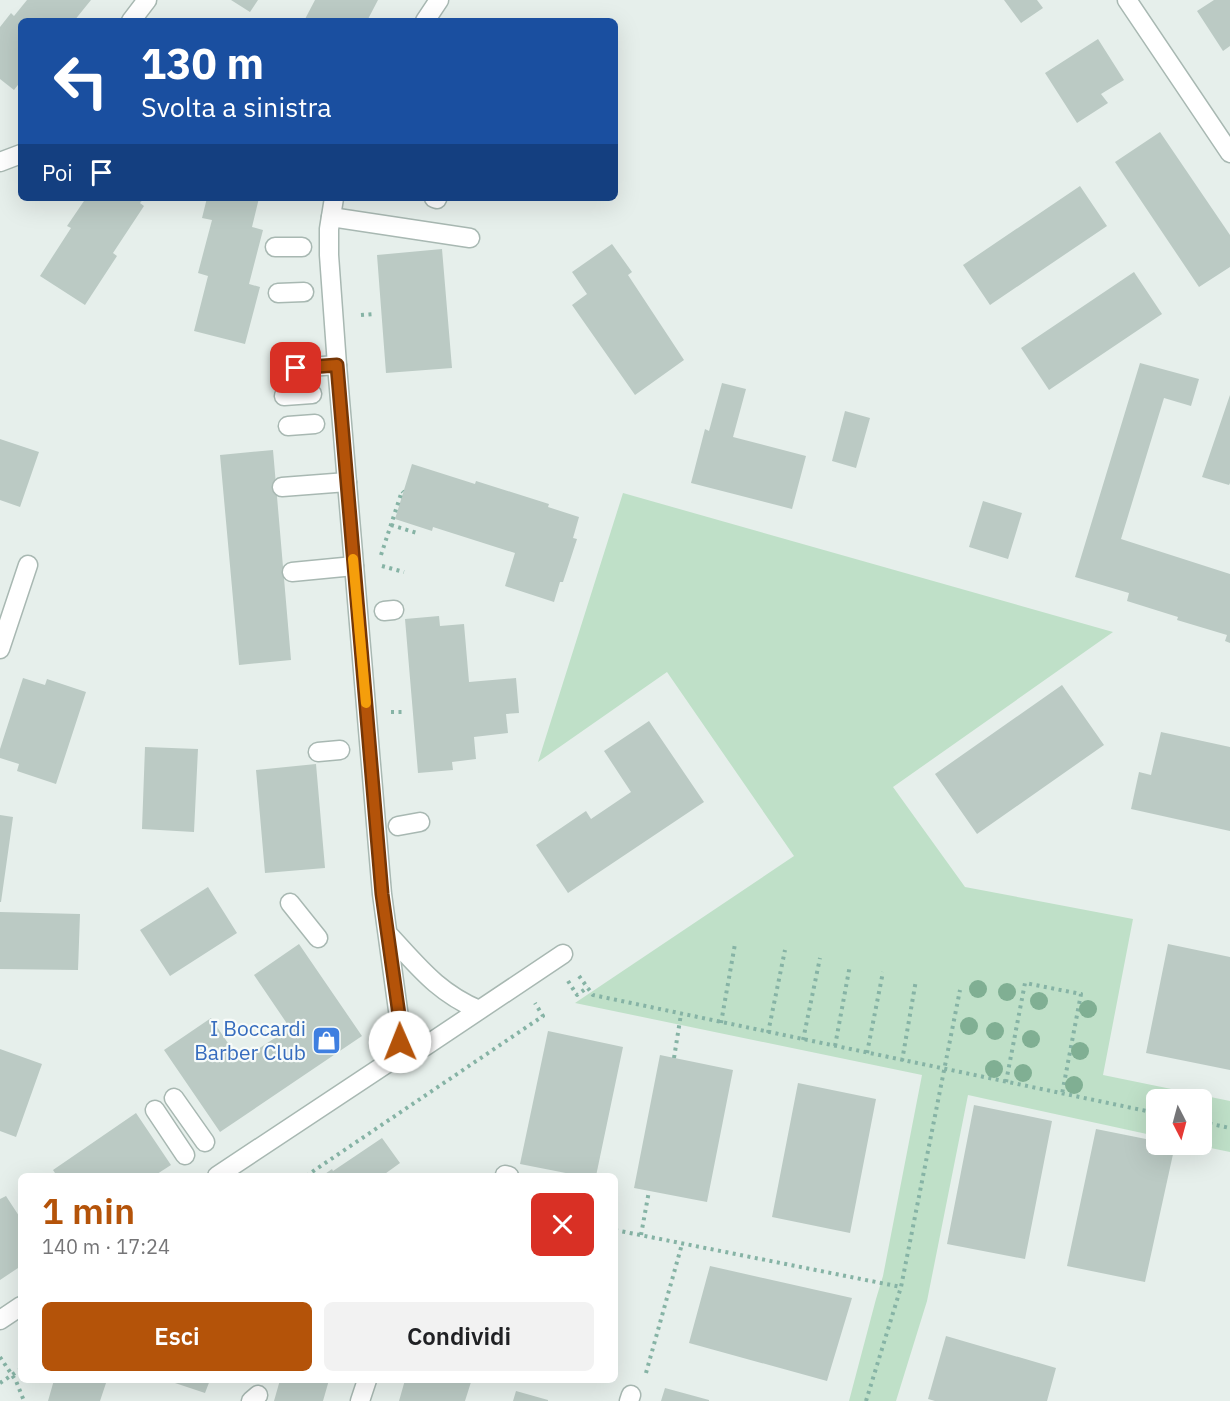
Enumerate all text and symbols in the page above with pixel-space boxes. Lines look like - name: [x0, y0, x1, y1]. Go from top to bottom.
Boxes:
- text: 130 m: [141, 36, 264, 91]
- icon: left: [42, 42, 120, 120]
- text: Svolta a sinistra: [141, 89, 332, 124]
- icon: arrive: [85, 156, 118, 189]
- text: Poi: [42, 158, 73, 187]
- pin: [270, 342, 321, 393]
- icon: arrive: [279, 351, 312, 384]
- position arrow: [368, 1010, 432, 1074]
- place label: I Boccardi Barber Club: [194, 1014, 306, 1066]
- shop icon: I Boccardi Barber Club: [311, 1024, 343, 1056]
- north arrow: [1146, 1089, 1212, 1155]
- map controls: [1146, 1089, 1212, 1155]
- text: 1 min: [42, 1187, 135, 1234]
- button: close: [531, 1193, 594, 1256]
- text: 140 m · 17:24: [42, 1233, 170, 1260]
- button: Esci: [42, 1302, 312, 1371]
- button: Condividi: [324, 1302, 594, 1371]

